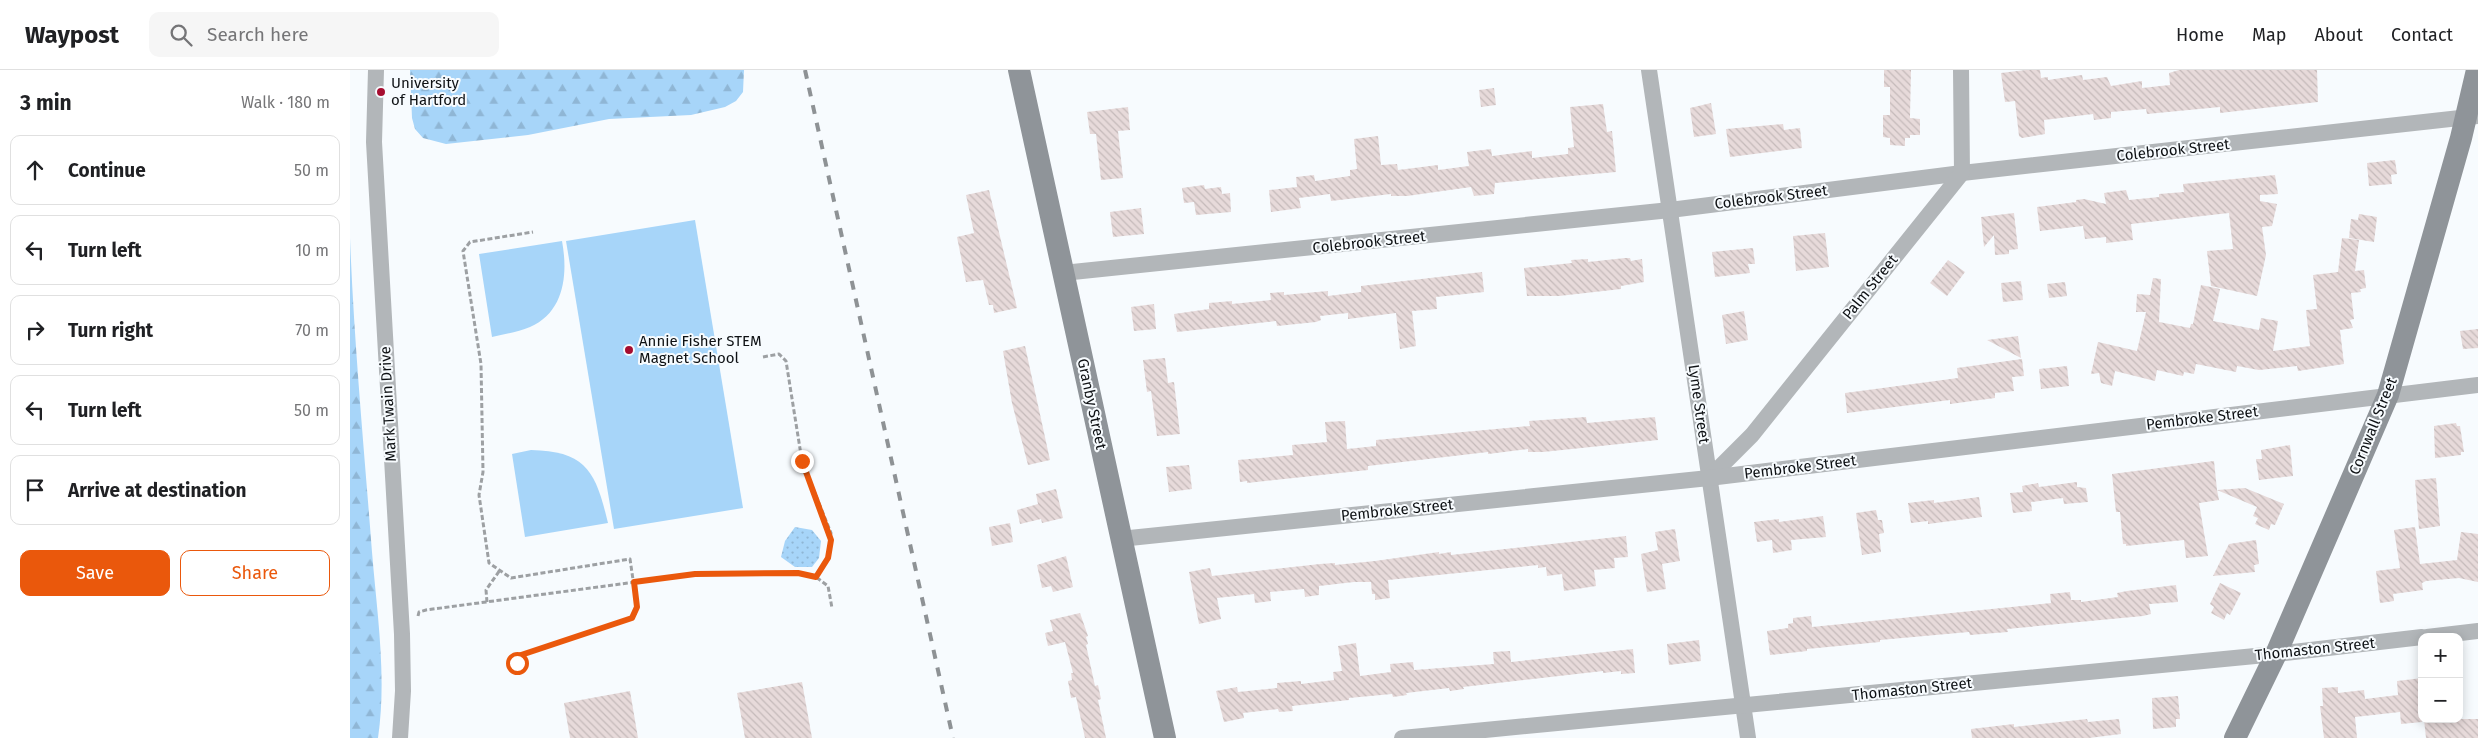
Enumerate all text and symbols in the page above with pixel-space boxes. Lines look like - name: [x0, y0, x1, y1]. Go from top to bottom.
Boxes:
- search box: [149, 12, 499, 57]
- text: Waypost: [25, 21, 119, 49]
- icon: search: [167, 21, 195, 49]
- text: Search here: [207, 23, 309, 46]
- text: Home: [2176, 24, 2224, 46]
- text: Map: [2252, 24, 2286, 46]
- text: About: [2314, 24, 2363, 46]
- text: Contact: [2391, 24, 2453, 46]
- place label: University of Hartford: [391, 74, 466, 109]
- marker: University of Hartford: [375, 86, 387, 98]
- text: 3 min: [20, 90, 72, 116]
- text: Walk · 180 m: [241, 93, 330, 112]
- street label: Colebrook Street: [2116, 135, 2231, 165]
- icon: ahead: [21, 156, 49, 184]
- text: Continue: [68, 159, 146, 182]
- text: 50 m: [294, 161, 329, 180]
- street label: Colebrook Street: [1714, 181, 1829, 213]
- street label: Colebrook Street: [1312, 227, 1427, 257]
- icon: left: [21, 236, 49, 264]
- text: Turn left: [68, 239, 142, 262]
- text: 10 m: [295, 241, 329, 260]
- street label: Palm Street: [1839, 251, 1902, 323]
- icon: right: [21, 316, 49, 344]
- text: Turn right: [68, 319, 153, 342]
- text: 70 m: [295, 321, 329, 340]
- place label: Annie Fisher STEM Magnet School: [639, 332, 762, 367]
- marker: Annie Fisher STEM Magnet School: [623, 344, 635, 356]
- street label: Mark Twain Drive: [376, 346, 400, 462]
- street label: Granby Street: [1074, 357, 1111, 452]
- street label: Lyme Street: [1685, 363, 1714, 445]
- street label: Cornwall Street: [2345, 374, 2401, 477]
- icon: left: [21, 396, 49, 424]
- text: Turn left: [68, 399, 142, 422]
- text: 50 m: [294, 401, 329, 420]
- street label: Pembroke Street: [2145, 402, 2260, 434]
- route end: [791, 450, 814, 473]
- street label: Pembroke Street: [1743, 451, 1858, 483]
- icon: arrive: [21, 476, 49, 504]
- text: Arrive at destination: [68, 479, 247, 502]
- street label: Pembroke Street: [1340, 495, 1455, 525]
- button: Save: [20, 550, 170, 596]
- button: Share: [180, 550, 330, 596]
- map controls: [2418, 633, 2463, 723]
- button: +: [2418, 633, 2463, 678]
- street label: Thomaston Street: [2254, 634, 2376, 664]
- route start: [506, 652, 529, 675]
- street label: Thomaston Street: [1851, 674, 1973, 704]
- button: −: [2418, 678, 2463, 723]

